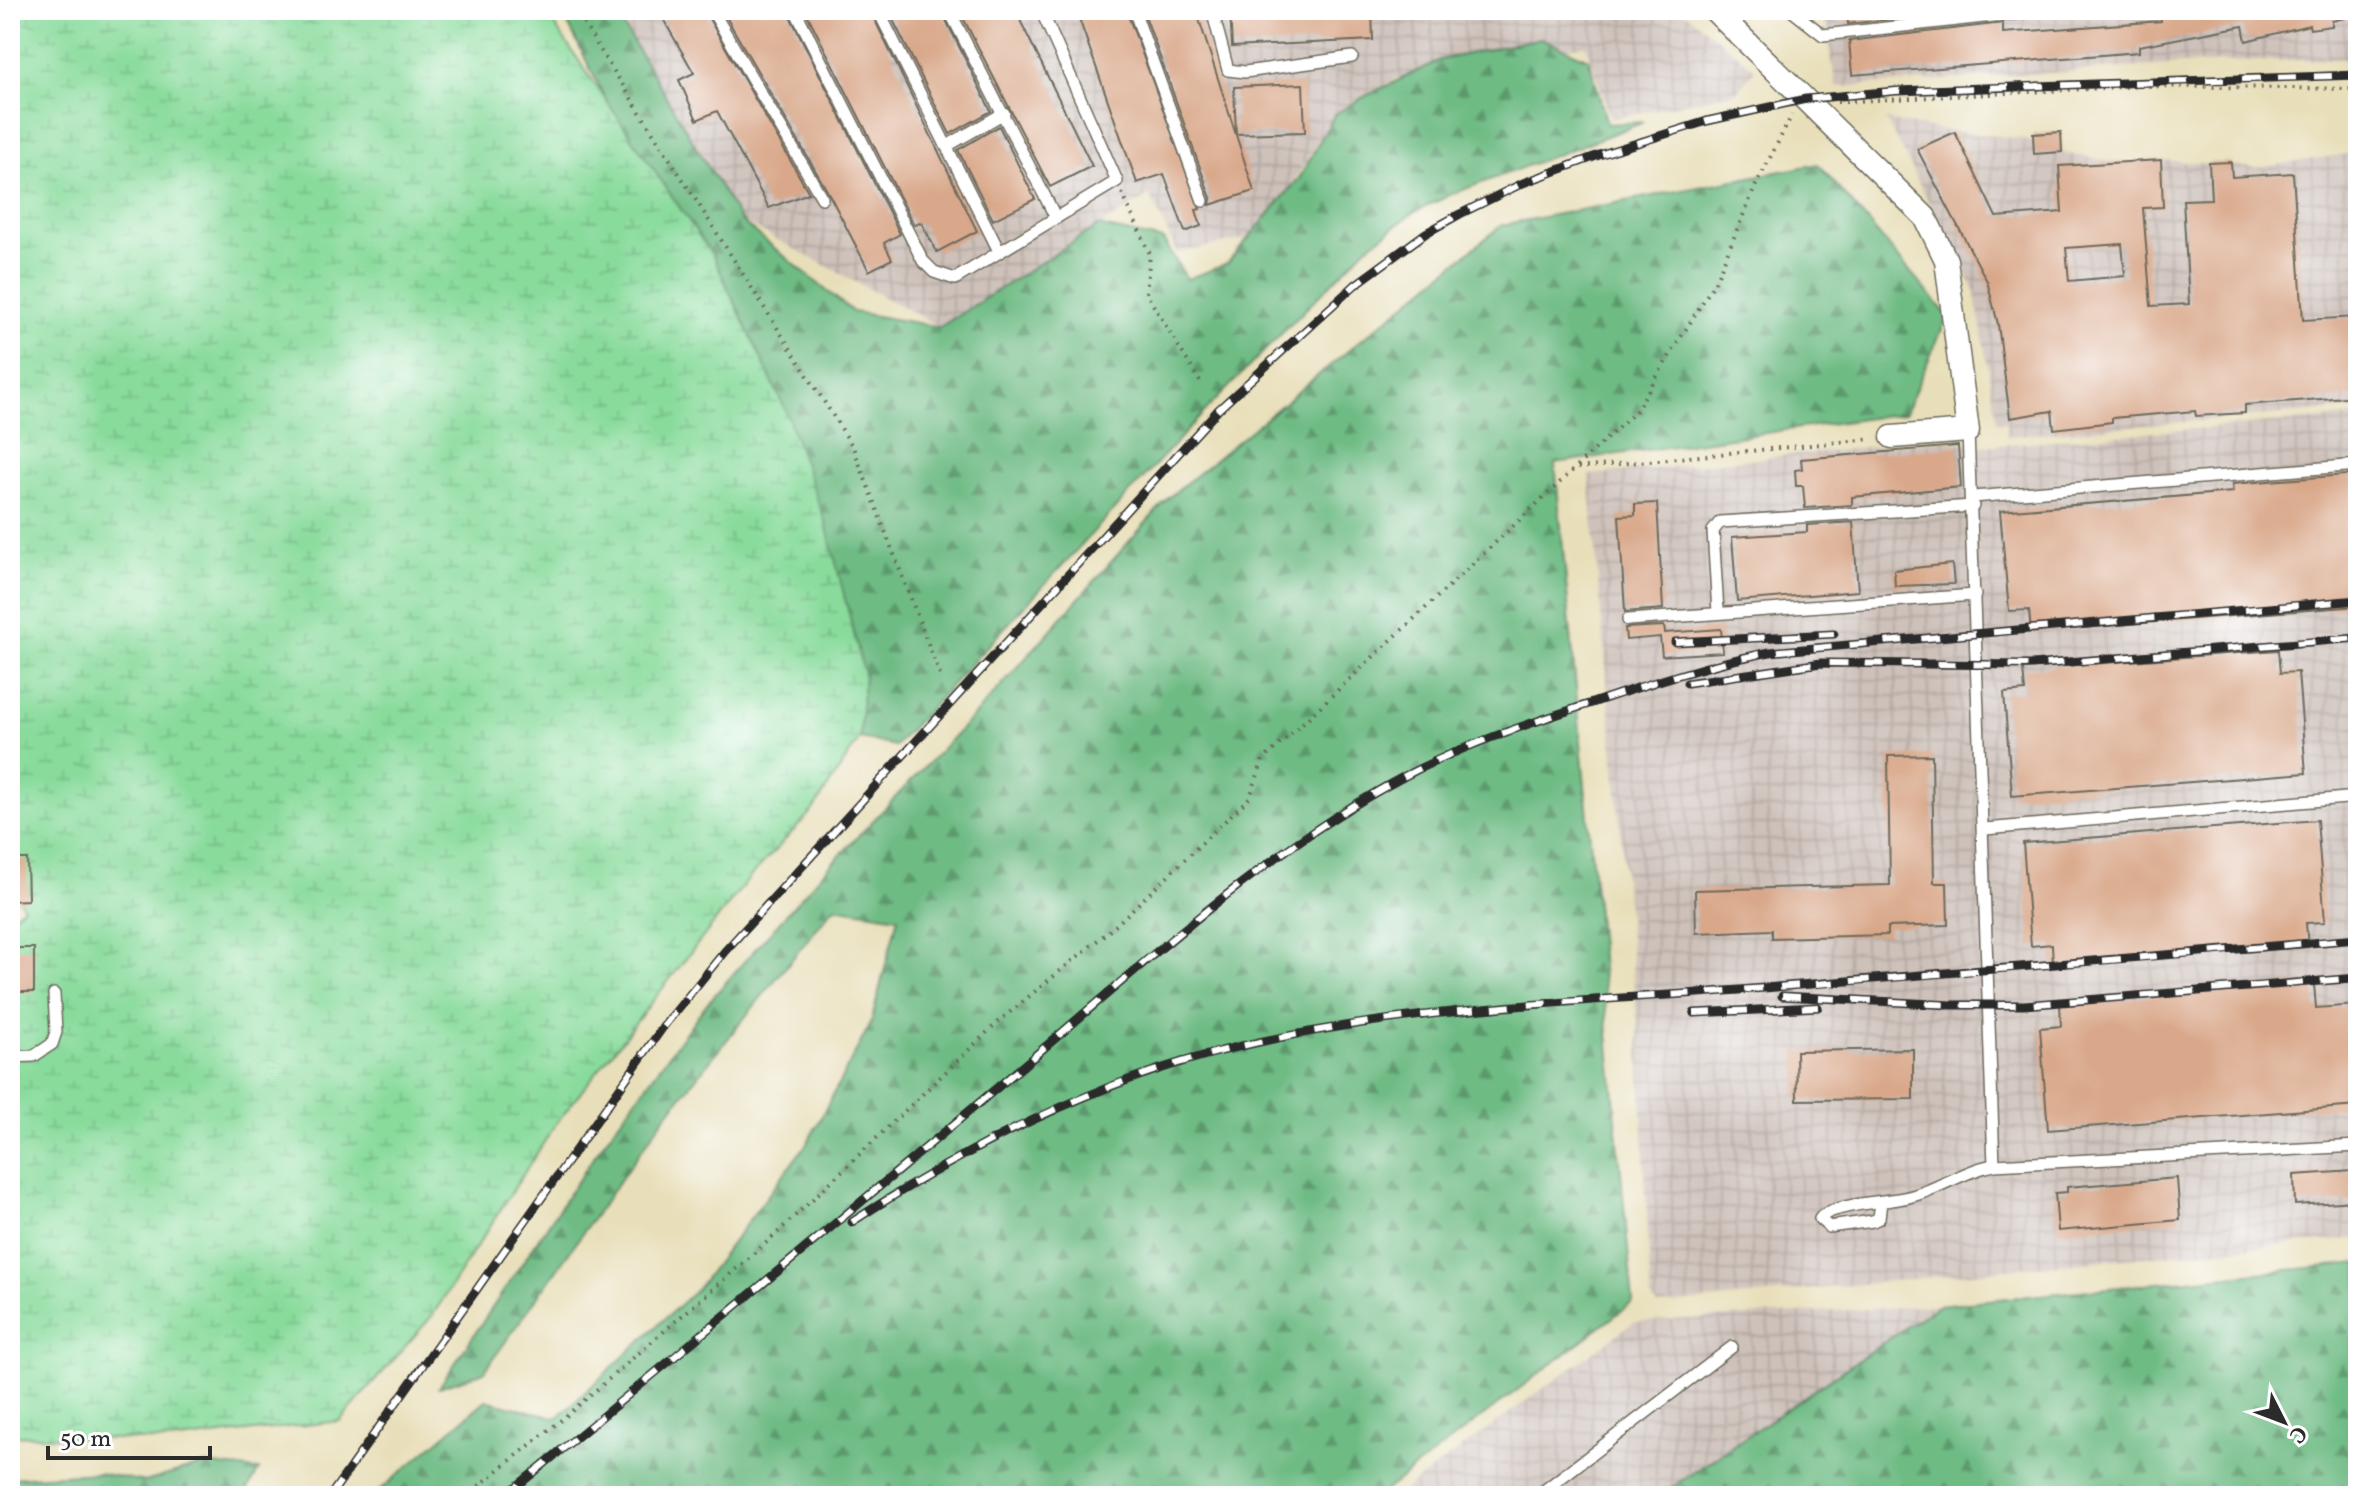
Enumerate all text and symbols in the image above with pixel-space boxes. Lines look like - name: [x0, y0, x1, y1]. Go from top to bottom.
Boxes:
- north arrow: [2244, 1382, 2324, 1462]
- scale bar: [48, 1410, 210, 1460]
- text: С: [2281, 1418, 2313, 1449]
- text: 50 m: [60, 1423, 112, 1457]

